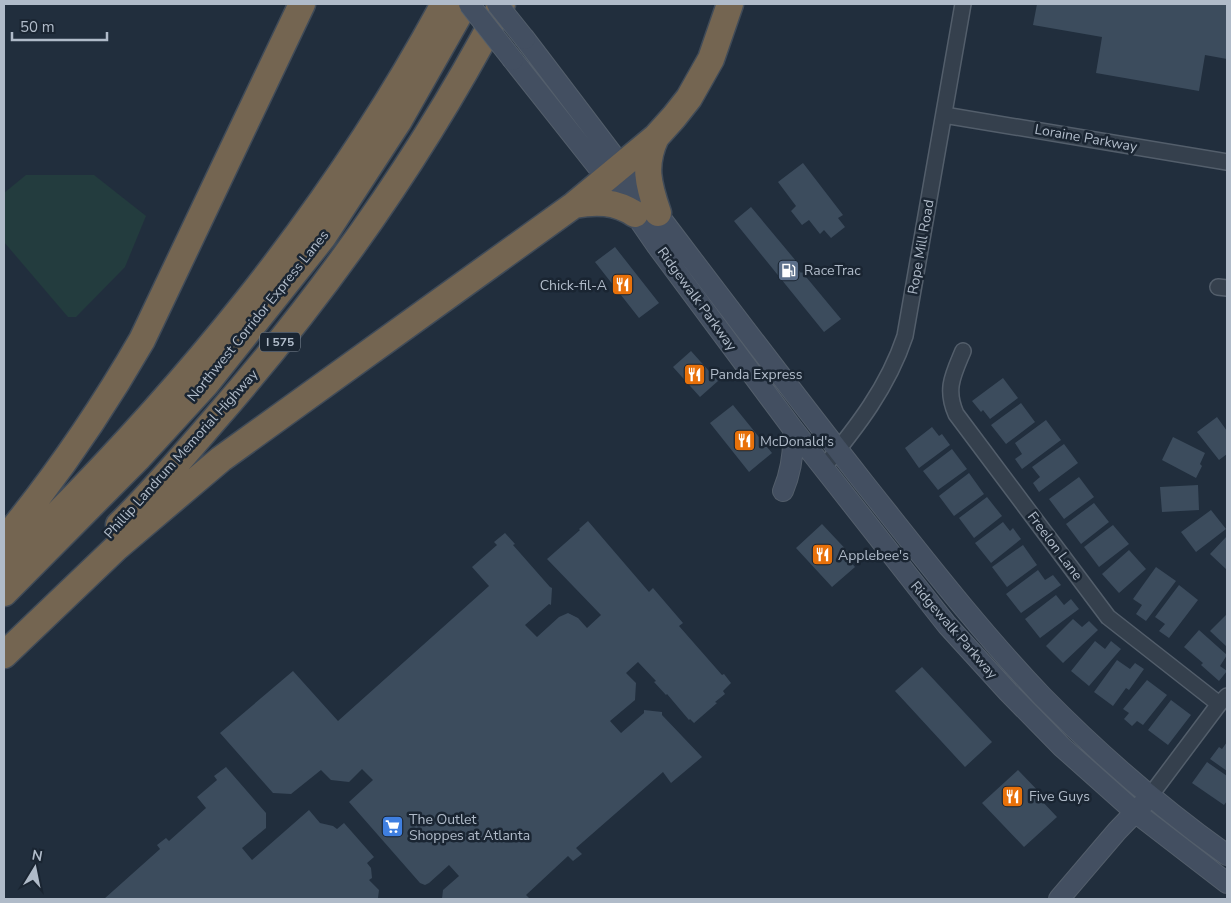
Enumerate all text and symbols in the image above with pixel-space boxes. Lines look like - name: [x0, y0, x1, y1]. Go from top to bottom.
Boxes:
- scale bar: [12, 10, 108, 42]
- text: 50 m: [20, 17, 55, 37]
- street label: Loraine Parkway: [1033, 120, 1140, 157]
- street label: Rope Mill Road: [903, 198, 939, 296]
- street label: Northwest Corridor Express Lanes: [183, 226, 333, 406]
- street label: Ridgewalk Parkway: [653, 243, 742, 355]
- fuel station icon: RaceTrac: [776, 258, 800, 282]
- place label: RaceTrac: [804, 261, 861, 280]
- restaurant icon: Chick-fil-A: [611, 273, 635, 297]
- place label: Chick-fil-A: [540, 276, 607, 295]
- road number: I 575: [260, 332, 300, 352]
- restaurant icon: Panda Express: [682, 362, 706, 386]
- street label: Phillip Landrum Memorial Highway: [100, 365, 263, 543]
- place label: Panda Express: [710, 365, 803, 384]
- restaurant icon: McDonald's: [732, 429, 756, 453]
- place label: McDonald's: [760, 432, 834, 451]
- street label: Freelon Lane: [1023, 508, 1087, 584]
- restaurant icon: Applebee's: [810, 543, 834, 567]
- place label: Applebee's: [838, 546, 909, 565]
- street label: Ridgewalk Parkway: [906, 577, 1002, 684]
- restaurant icon: Five Guys: [1001, 784, 1025, 808]
- place label: Five Guys: [1029, 787, 1090, 806]
- place label: The Outlet Shoppes at Atlanta: [409, 810, 530, 845]
- supermarket icon: The Outlet Shoppes at Atlanta: [381, 815, 405, 839]
- north arrow: [10, 843, 60, 893]
- text: N: [30, 845, 44, 866]

